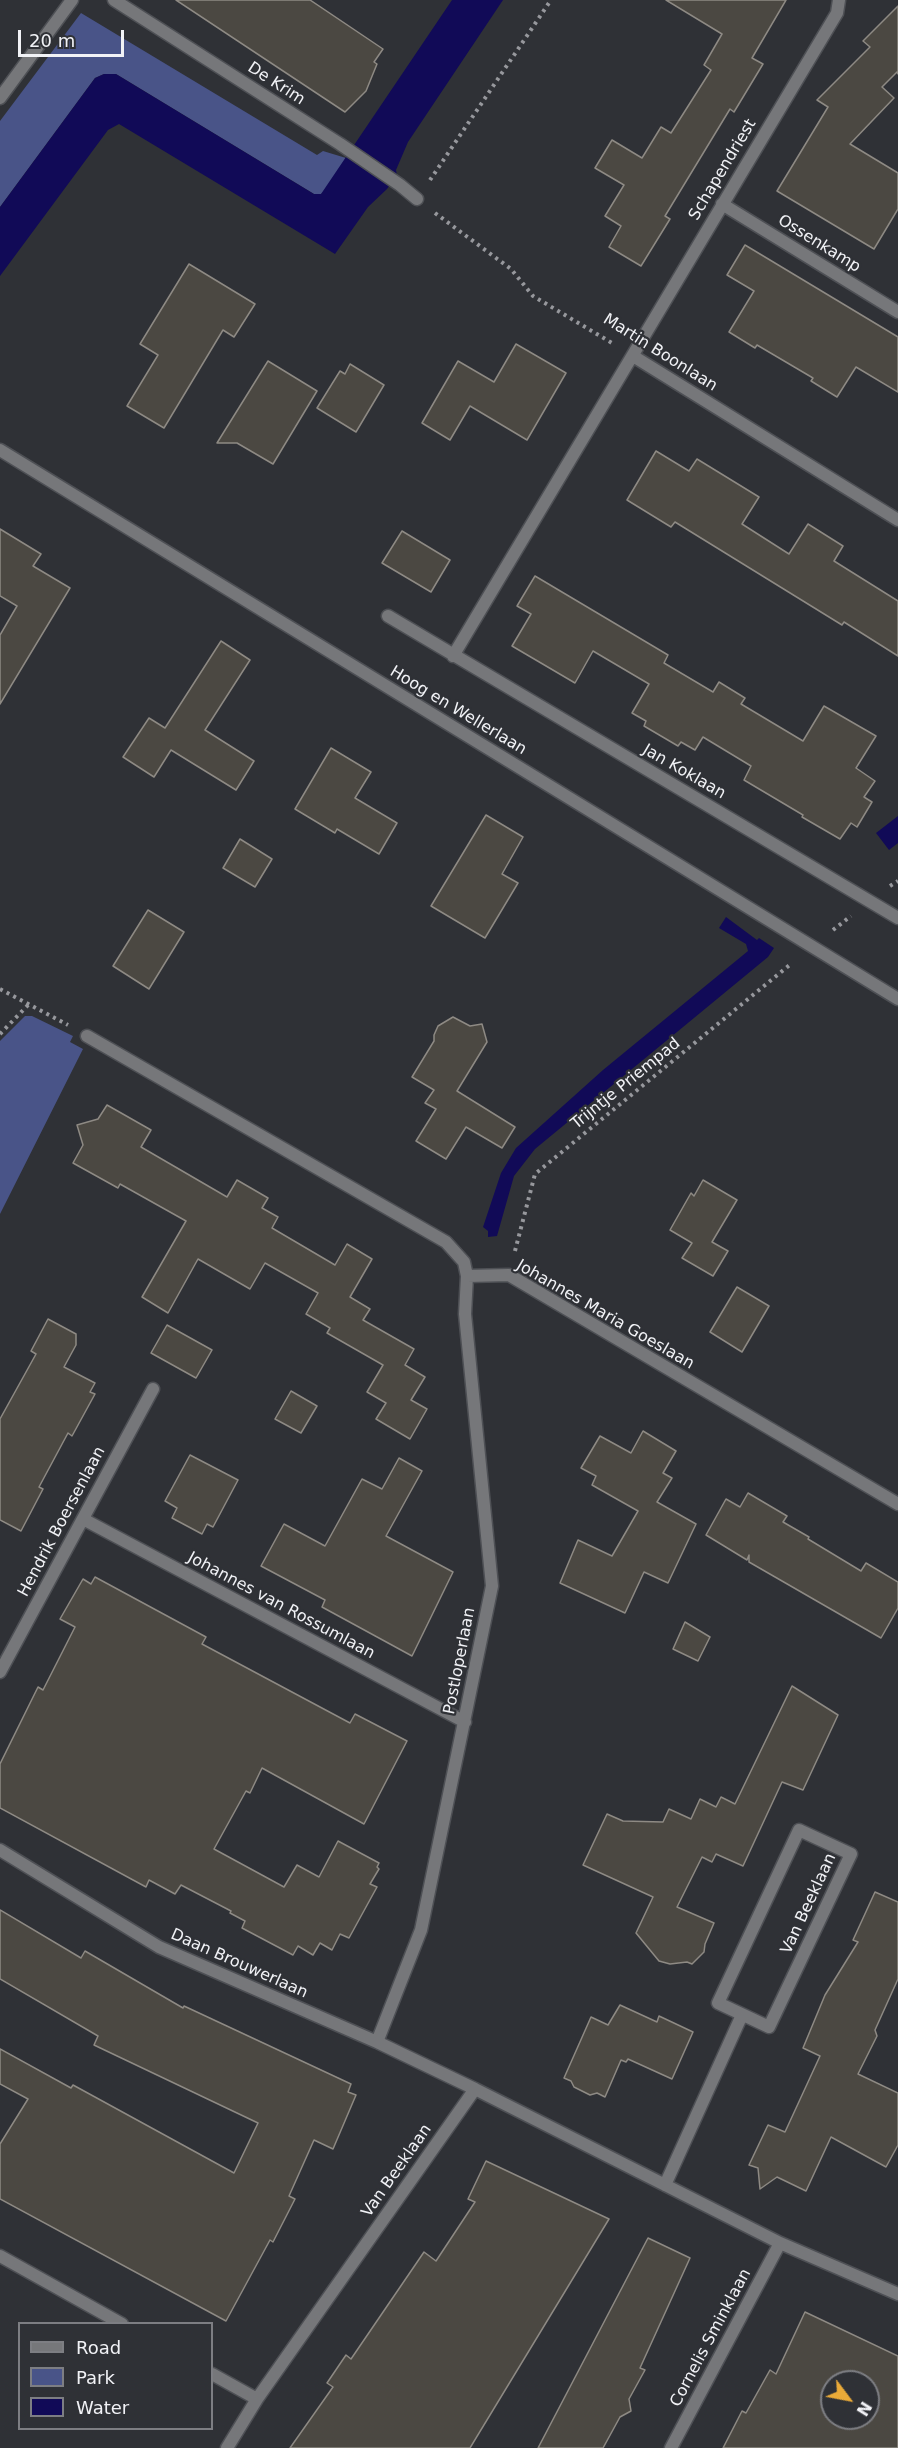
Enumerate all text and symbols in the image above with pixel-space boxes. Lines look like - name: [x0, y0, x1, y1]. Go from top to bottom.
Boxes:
- scale bar: [21, 18, 128, 56]
- text: 20 m: [29, 30, 75, 51]
- street label: De Krim: [244, 58, 308, 110]
- street label: Schapendriest: [685, 116, 761, 224]
- street label: Ossenkamp: [774, 211, 864, 277]
- street label: Martin Boonlaan: [599, 310, 721, 396]
- street label: Hoog en Wellerlaan: [386, 663, 530, 759]
- street label: Jan Koklaan: [639, 741, 729, 803]
- street label: Trijntje Priempad: [568, 1034, 684, 1134]
- street label: Johannes Maria Goeslaan: [513, 1256, 697, 1374]
- street label: Hendrik Boersenlaan: [14, 1444, 110, 1600]
- street label: Johannes van Rossumlaan: [184, 1548, 378, 1664]
- street label: Postloperlaan: [440, 1606, 480, 1716]
- street label: Van Beeklaan: [777, 1851, 841, 1957]
- street label: Daan Brouwerlaan: [167, 1925, 311, 2003]
- street label: Van Beeklaan: [358, 2121, 436, 2221]
- street label: Cornelis Sminklaan: [667, 2266, 755, 2410]
- legend: [18, 2322, 213, 2430]
- text: Road: [76, 2337, 121, 2358]
- text: Park: [76, 2367, 115, 2388]
- north arrow: [820, 2370, 880, 2430]
- text: Water: [76, 2397, 129, 2418]
- text: N: [852, 2398, 876, 2419]

